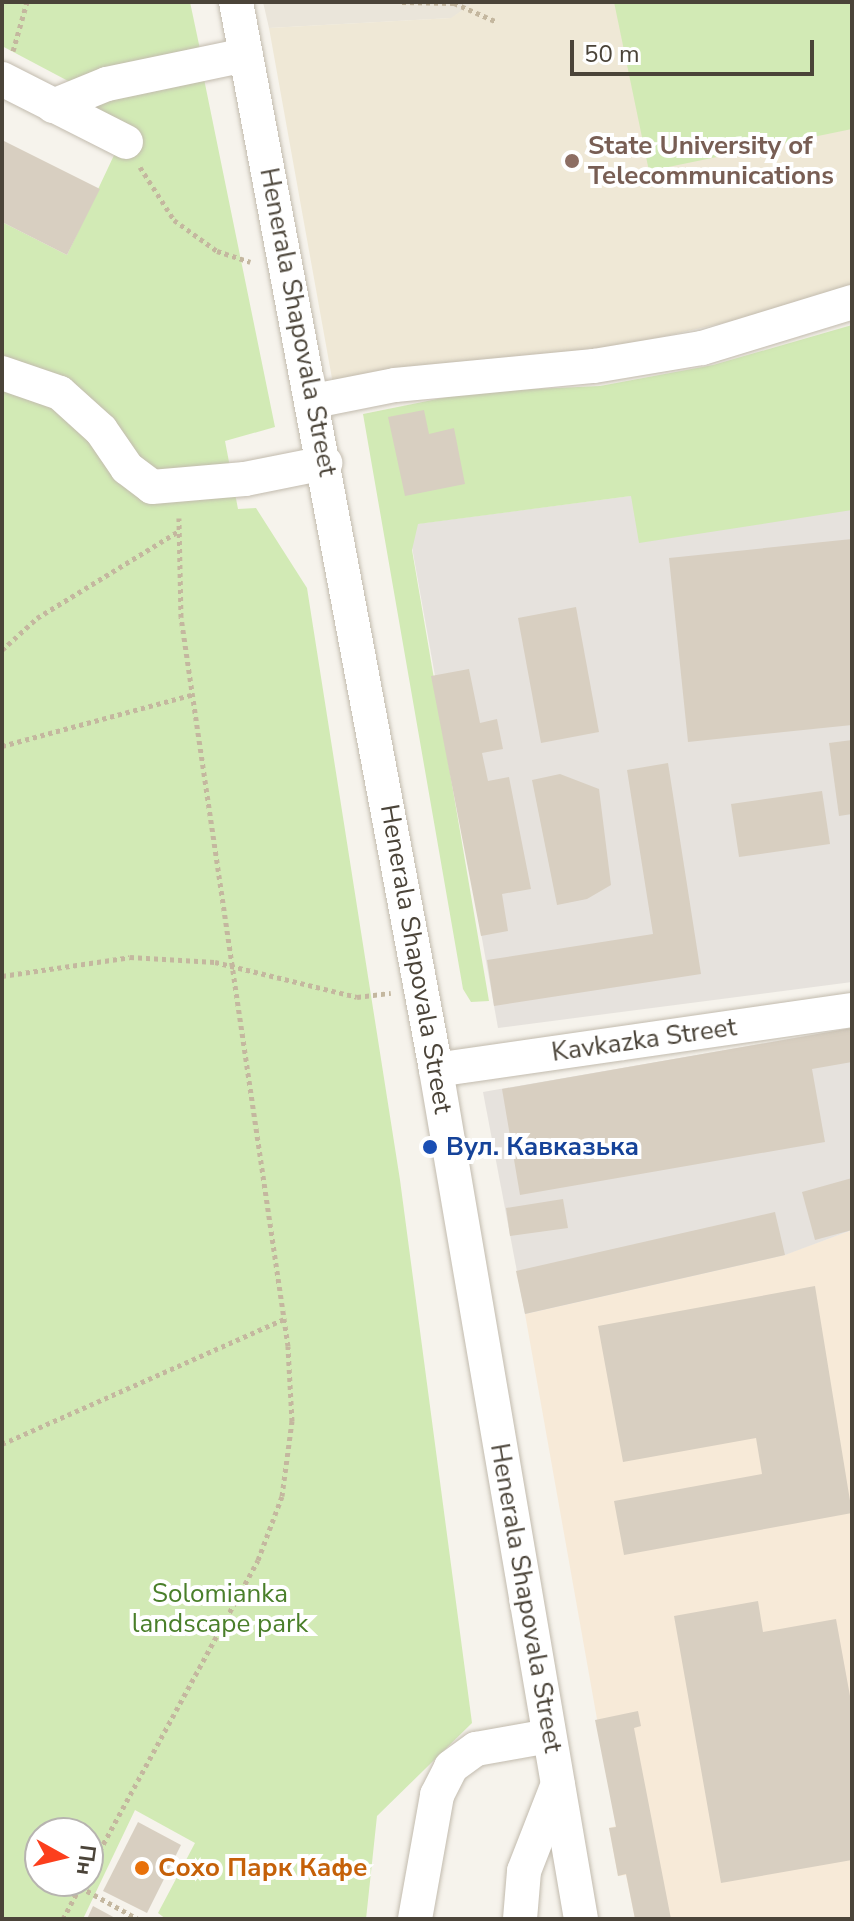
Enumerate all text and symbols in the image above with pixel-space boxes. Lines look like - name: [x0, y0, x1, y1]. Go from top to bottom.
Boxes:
- scale bar: [574, 24, 818, 74]
- text: 50 m: [584, 38, 640, 70]
- place label: State University of Telecommunications: [588, 130, 834, 192]
- marker: State University of Telecommunications: [563, 152, 581, 170]
- street label: Henerala Shapovala Street: [253, 165, 343, 479]
- street label: Henerala Shapovala Street: [373, 802, 459, 1116]
- street label: Kavkazka Street: [550, 1012, 738, 1068]
- place label: Вул. Кавказька: [446, 1131, 639, 1163]
- marker: Вул. Кавказька: [421, 1138, 439, 1156]
- street label: Henerala Shapovala Street: [483, 1441, 569, 1755]
- park label: Solomianka landscape park: [132, 1578, 308, 1640]
- north arrow: [24, 1817, 104, 1897]
- text: Пн: [69, 1843, 103, 1877]
- place label: Сохо Парк Кафе: [158, 1852, 368, 1884]
- marker: Сохо Парк Кафе: [133, 1859, 151, 1877]

